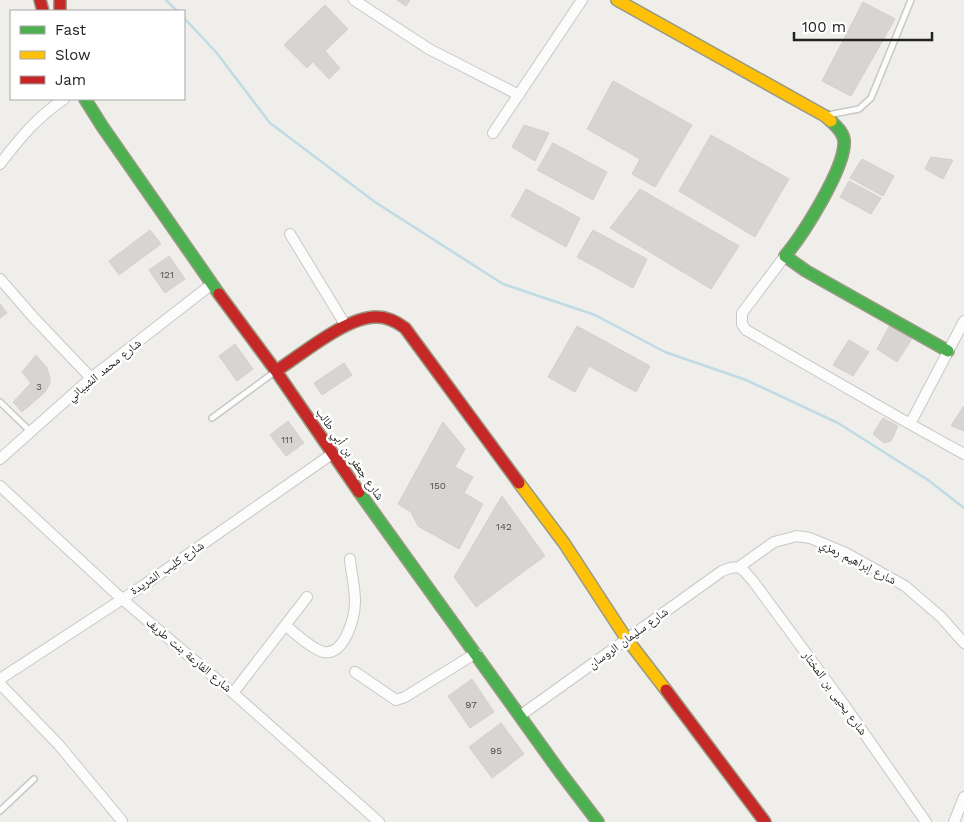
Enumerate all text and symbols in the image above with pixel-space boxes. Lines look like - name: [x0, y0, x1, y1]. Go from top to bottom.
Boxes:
- legend: [10, 10, 185, 100]
- scale bar: [794, 10, 932, 42]
- text: 100 m: [802, 18, 846, 36]
- text: Fast: [55, 21, 87, 39]
- text: Slow: [55, 46, 91, 64]
- text: Jam: [55, 71, 86, 89]
- house number: 121: [160, 269, 174, 280]
- street label: شارع محمد الشيباني: [64, 336, 146, 406]
- house number: 3: [36, 381, 42, 392]
- street label: شارع جعفر بن أبي طالب: [310, 405, 387, 505]
- house number: 111: [281, 434, 293, 445]
- house number: 150: [430, 480, 446, 491]
- house number: 142: [496, 521, 512, 532]
- street label: شارع إبراهيم رمزي: [816, 537, 899, 590]
- street label: شارع كليب الشريدة: [127, 538, 207, 599]
- street label: شارع سليمان الروسان: [585, 604, 671, 672]
- street label: شارع الفارعة بنت طريف: [143, 615, 235, 696]
- street label: شارع يحيى بن المختار: [798, 647, 870, 738]
- house number: 97: [465, 699, 477, 710]
- house number: 95: [490, 745, 502, 756]

